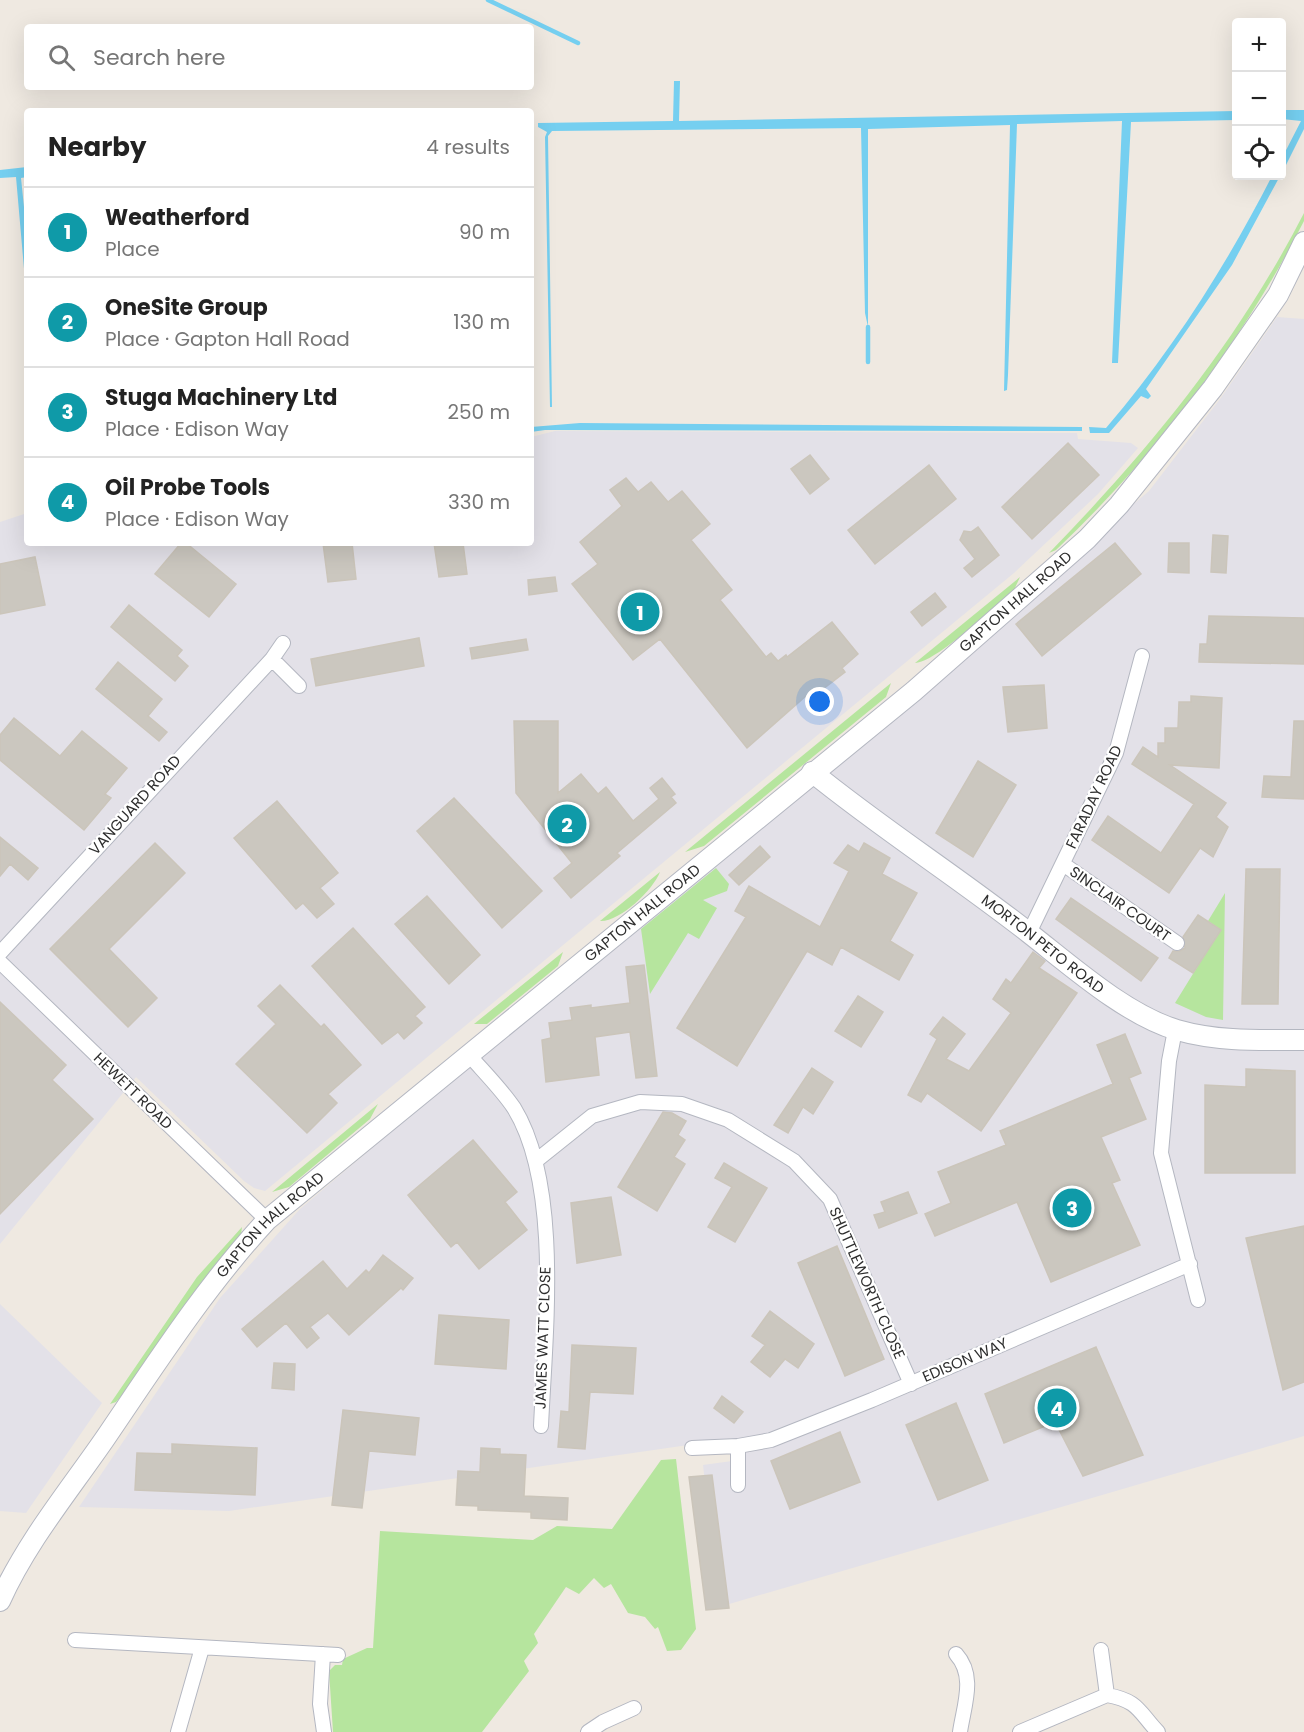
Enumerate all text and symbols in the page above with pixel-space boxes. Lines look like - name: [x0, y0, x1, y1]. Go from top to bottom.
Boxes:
- map controls: [1232, 18, 1286, 180]
- button: +: [1232, 18, 1286, 72]
- search box: [24, 24, 534, 90]
- icon: search: [45, 41, 78, 74]
- text: Search here: [93, 42, 226, 73]
- button: −: [1232, 72, 1286, 126]
- button: locate: [1232, 126, 1286, 180]
- text: Nearby: [48, 129, 146, 165]
- text: 4 results: [426, 133, 510, 161]
- text: Weatherford: [105, 202, 250, 233]
- text: 1: [64, 218, 71, 246]
- text: 90 m: [459, 218, 510, 246]
- text: Place: [105, 235, 160, 263]
- text: OneSite Group: [105, 292, 268, 323]
- text: 2: [62, 308, 73, 336]
- text: 130 m: [453, 308, 510, 336]
- text: Place · Gapton Hall Road: [105, 325, 350, 353]
- text: Stuga Machinery Ltd: [105, 382, 337, 413]
- text: 3: [61, 398, 74, 426]
- text: 250 m: [447, 398, 510, 426]
- text: Place · Edison Way: [105, 415, 289, 443]
- text: Oil Probe Tools: [105, 472, 270, 503]
- text: 4: [61, 488, 74, 516]
- text: 330 m: [448, 488, 510, 516]
- text: Place · Edison Way: [105, 505, 289, 533]
- street label: GAPTON HALL ROAD: [954, 546, 1076, 657]
- pin: 1: [620, 590, 660, 634]
- your location: [805, 687, 834, 716]
- street label: FARADAY ROAD: [1060, 742, 1127, 852]
- street label: VANGUARD ROAD: [84, 750, 185, 859]
- pin: 2: [548, 802, 586, 846]
- street label: GAPTON HALL ROAD: [580, 859, 705, 966]
- street label: SINCLAIR COURT: [1066, 861, 1175, 946]
- street label: MORTON PETO ROAD: [977, 889, 1109, 998]
- street label: HEWETT ROAD: [89, 1048, 177, 1134]
- street label: GAPTON HALL ROAD: [211, 1167, 328, 1282]
- pin: 3: [1052, 1186, 1092, 1230]
- street label: SHUTTLEWORTH CLOSE: [824, 1204, 910, 1362]
- street label: JAMES WATT CLOSE: [530, 1266, 555, 1410]
- street label: EDISON WAY: [919, 1332, 1011, 1387]
- pin: 4: [1038, 1386, 1076, 1430]

